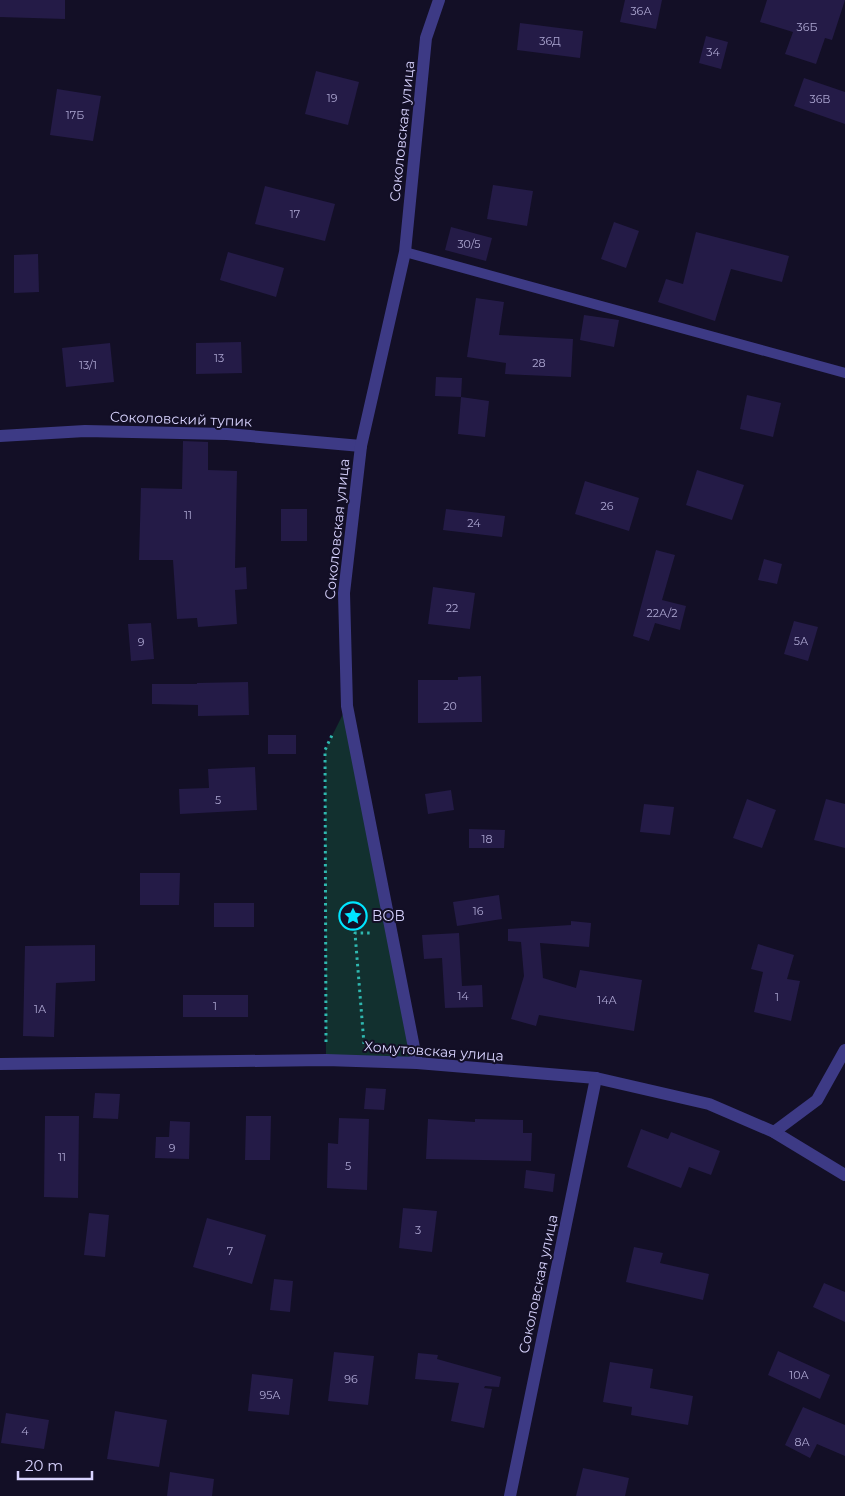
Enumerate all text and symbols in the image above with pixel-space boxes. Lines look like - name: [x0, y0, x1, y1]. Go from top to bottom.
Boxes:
- house number: 36А: [630, 4, 652, 18]
- house number: 36Б: [797, 20, 817, 34]
- house number: 36Д: [539, 34, 561, 48]
- house number: 34: [706, 45, 720, 59]
- street label: Соколовская улица: [386, 60, 418, 202]
- house number: 19: [327, 91, 338, 105]
- house number: 36В: [809, 92, 831, 106]
- house number: 17Б: [66, 108, 84, 122]
- house number: 17: [290, 207, 300, 221]
- house number: 30/5: [457, 237, 481, 251]
- house number: 13: [214, 351, 224, 365]
- house number: 28: [532, 356, 546, 370]
- house number: 13/1: [79, 358, 97, 372]
- street label: Соколовский тупик: [110, 408, 252, 430]
- street label: Соколовская улица: [321, 458, 353, 600]
- house number: 26: [601, 499, 614, 513]
- house number: 11: [184, 508, 192, 522]
- house number: 24: [467, 516, 481, 530]
- house number: 22: [446, 601, 458, 615]
- house number: 22А/2: [647, 606, 677, 620]
- house number: 5А: [794, 634, 809, 648]
- house number: 9: [138, 635, 145, 649]
- house number: 20: [443, 699, 457, 713]
- house number: 5: [215, 793, 221, 807]
- house number: 18: [482, 832, 493, 846]
- place icon: ВОВ: [338, 901, 368, 931]
- house number: 16: [473, 904, 484, 918]
- place label: ВОВ: [372, 907, 405, 925]
- house number: 14: [457, 989, 469, 1003]
- house number: 1: [775, 990, 779, 1004]
- house number: 14А: [597, 993, 618, 1007]
- house number: 1: [213, 999, 217, 1013]
- house number: 1А: [34, 1002, 47, 1016]
- street label: Хомутовская улица: [364, 1037, 504, 1065]
- house number: 9: [169, 1141, 176, 1155]
- house number: 11: [58, 1150, 66, 1164]
- house number: 5: [345, 1159, 351, 1173]
- street label: Соколовская улица: [514, 1213, 562, 1355]
- house number: 3: [415, 1223, 421, 1237]
- house number: 7: [227, 1244, 233, 1258]
- house number: 10А: [789, 1368, 809, 1382]
- house number: 96: [344, 1372, 358, 1386]
- house number: 95А: [259, 1388, 281, 1402]
- house number: 4: [21, 1424, 29, 1438]
- house number: 8А: [794, 1435, 810, 1449]
- scale bar: [18, 1448, 91, 1480]
- text: 20 m: [25, 1456, 63, 1475]

